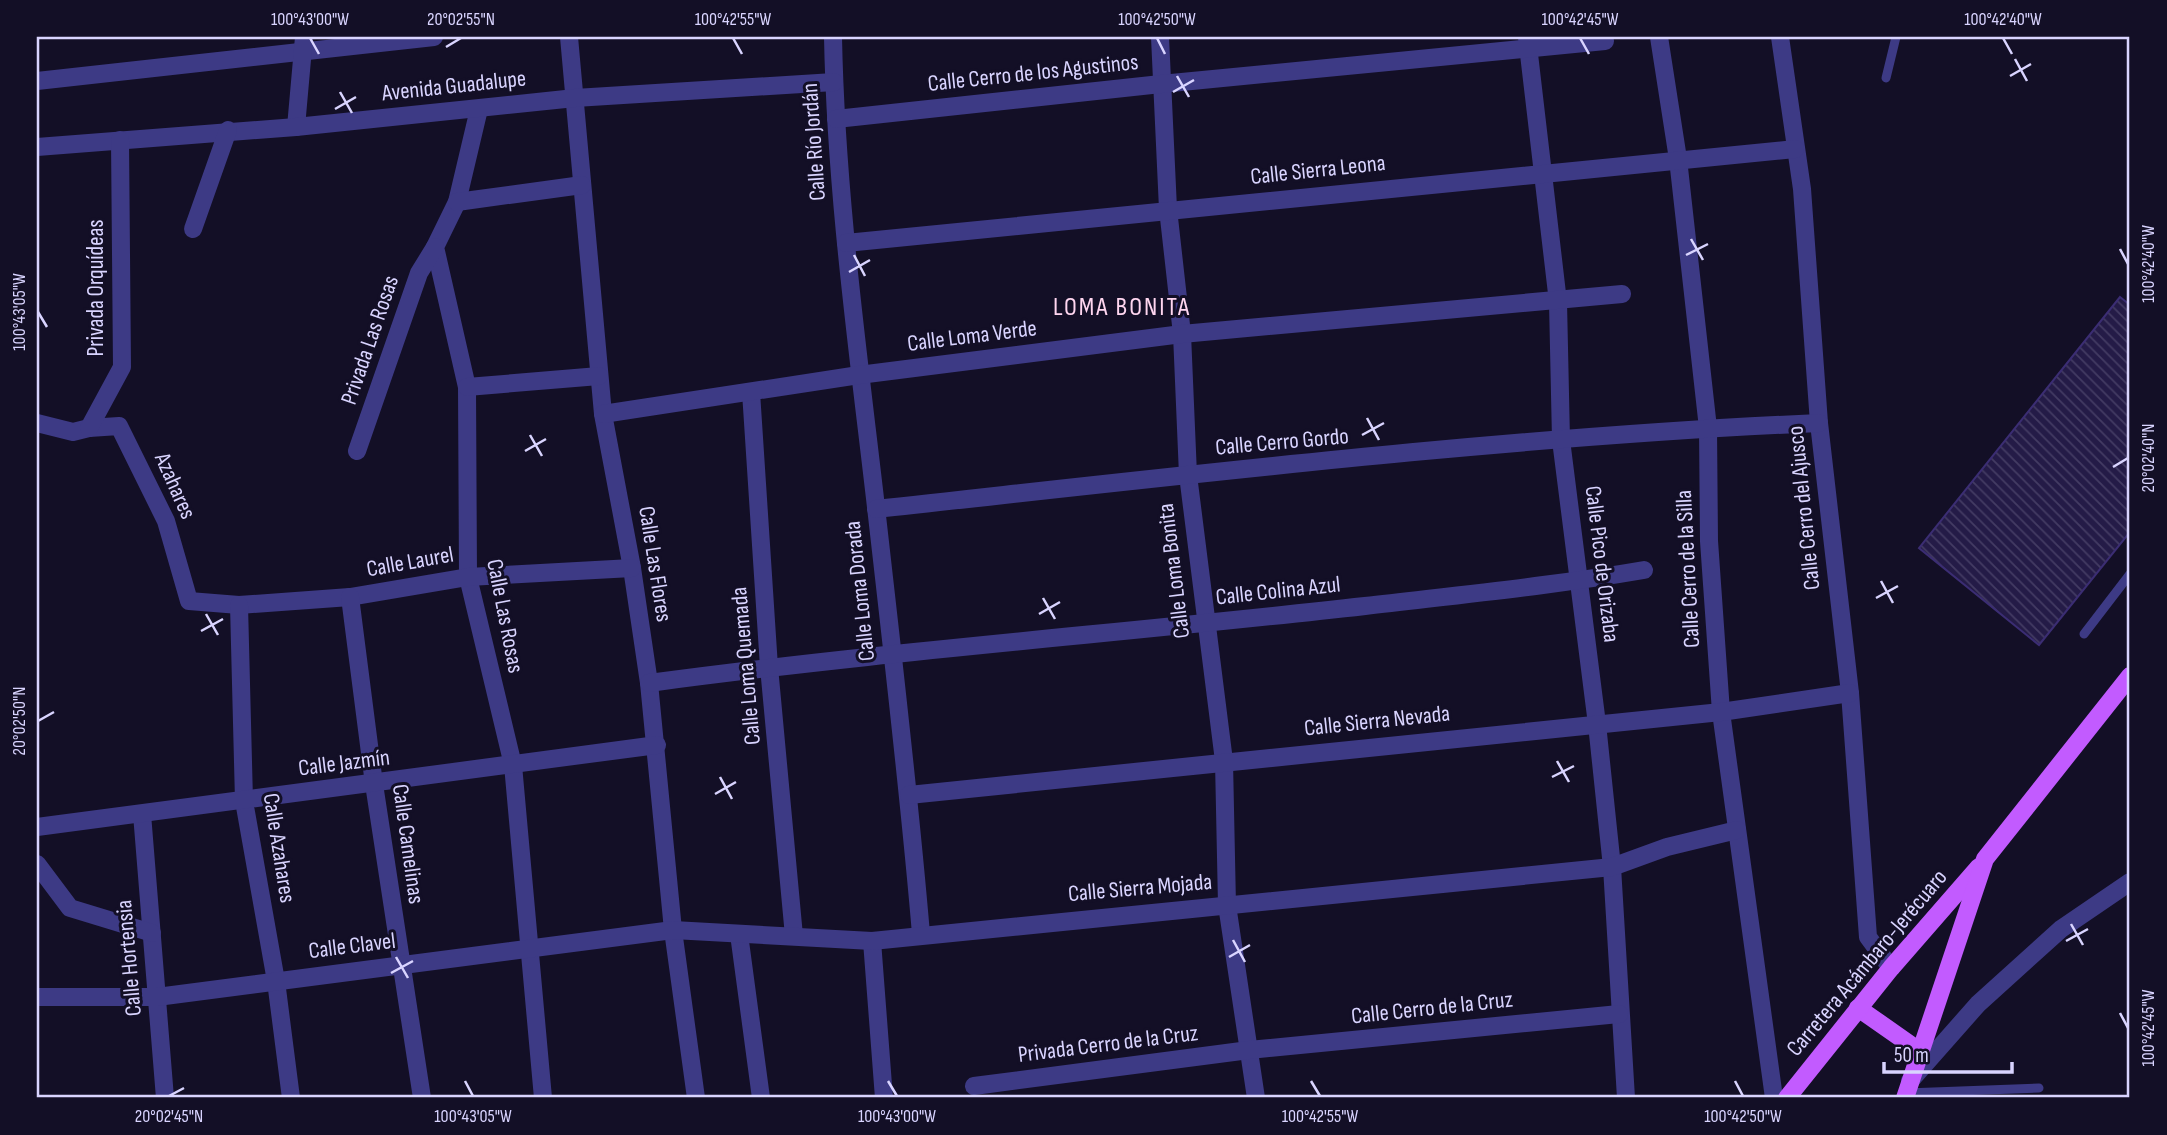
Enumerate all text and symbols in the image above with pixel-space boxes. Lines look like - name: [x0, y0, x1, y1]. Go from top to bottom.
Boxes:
- text: 100°43'00"W: [271, 9, 349, 30]
- text: 20°02'55"N: [427, 9, 495, 30]
- text: 100°42'55"W: [695, 9, 772, 30]
- text: 100°42'50"W: [1118, 9, 1196, 30]
- text: 100°42'45"W: [1542, 9, 1619, 30]
- text: 100°42'40"W: [1964, 9, 2042, 30]
- street label: Calle Cerro de los Agustinos: [926, 48, 1140, 98]
- street label: Avenida Guadalupe: [380, 65, 527, 108]
- street label: Calle Río Jordán: [796, 82, 832, 202]
- street label: Calle Sierra Leona: [1249, 149, 1387, 191]
- street label: Privada Orquídeas: [82, 219, 110, 357]
- text: 100°42'40"W: [2138, 225, 2159, 303]
- street label: Privada Las Rosas: [335, 272, 405, 408]
- text: 100°43'05"W: [9, 273, 30, 351]
- district label: LOMA BONITA: [1053, 292, 1191, 323]
- street label: Calle Loma Verde: [906, 314, 1038, 358]
- street label: Calle Cerro Gordo: [1214, 422, 1350, 462]
- text: 20°02'40"N: [2138, 423, 2159, 493]
- street label: Calle Cerro del Ajusco: [1781, 424, 1827, 592]
- street label: Azahares: [148, 448, 202, 523]
- street label: Calle Pico de Orizaba: [1579, 484, 1625, 644]
- street label: Calle Cerro de la Silla: [1670, 489, 1706, 649]
- street label: Calle Loma Bonita: [1152, 502, 1196, 640]
- street label: Calle Las Flores: [632, 504, 678, 624]
- street label: Calle Loma Dorada: [839, 520, 881, 662]
- street label: Calle Laurel: [364, 541, 456, 583]
- street label: Calle Las Rosas: [480, 557, 530, 675]
- street label: Calle Colina Azul: [1214, 571, 1342, 611]
- street label: Calle Loma Quemada: [725, 586, 767, 746]
- text: 20°02'50"N: [9, 687, 30, 755]
- street label: Calle Sierra Nevada: [1303, 699, 1451, 743]
- street label: Calle Jazmín: [297, 744, 391, 782]
- street label: Calle Camelinas: [386, 782, 430, 906]
- street label: Calle Azahares: [257, 791, 301, 905]
- street label: Carretera Acámbaro-Jerécuaro: [1781, 864, 1953, 1062]
- street label: Calle Sierra Mojada: [1067, 868, 1213, 908]
- street label: Calle Hortensia: [110, 899, 148, 1017]
- street label: Calle Clavel: [307, 927, 397, 965]
- street label: Calle Cerro de la Cruz: [1350, 986, 1514, 1030]
- text: 100°42'45"W: [2138, 989, 2159, 1066]
- street label: Privada Cerro de la Cruz: [1016, 1019, 1200, 1069]
- scale bar: [1884, 1030, 2011, 1074]
- text: 50 m: [1894, 1043, 1929, 1068]
- text: 20°02'45"N: [135, 1106, 203, 1127]
- text: 100°43'05"W: [434, 1106, 512, 1127]
- text: 100°43'00"W: [858, 1106, 936, 1127]
- text: 100°42'55"W: [1282, 1106, 1359, 1127]
- text: 100°42'50"W: [1704, 1106, 1782, 1127]

